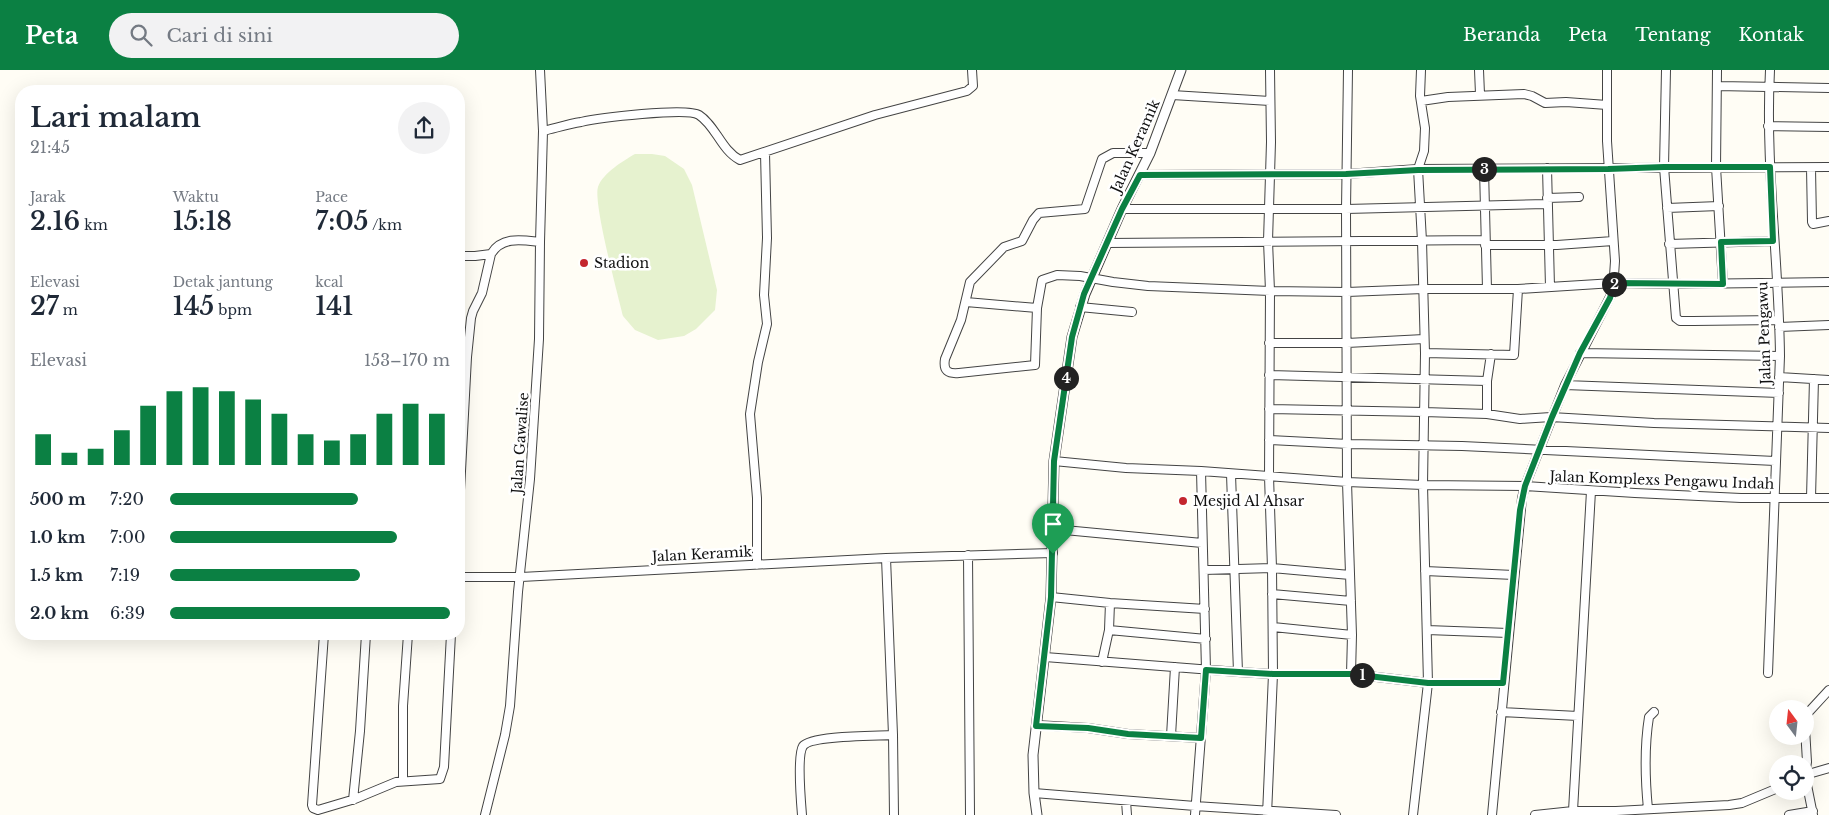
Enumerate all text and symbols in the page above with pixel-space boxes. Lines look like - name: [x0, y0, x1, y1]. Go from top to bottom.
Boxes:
- search box: [109, 13, 459, 58]
- text: Peta: [25, 21, 79, 50]
- icon: search: [127, 21, 155, 49]
- text: Cari di sini: [167, 24, 273, 47]
- text: Beranda: [1463, 24, 1540, 46]
- text: Peta: [1568, 24, 1607, 46]
- text: Tentang: [1635, 24, 1710, 46]
- text: Kontak: [1738, 24, 1804, 46]
- street label: Jalan Keramik: [1106, 96, 1164, 197]
- text: Lari malam: [30, 100, 201, 135]
- button: share: [398, 102, 450, 154]
- text: 21:45: [30, 137, 70, 157]
- pin: 3: [1472, 156, 1496, 182]
- text: 3: [1480, 160, 1489, 178]
- text: Jarak: [30, 188, 66, 206]
- text: Waktu: [173, 188, 219, 206]
- text: Pace: [315, 188, 348, 206]
- text: 2.16: [30, 206, 80, 237]
- text: 15:18: [173, 206, 232, 237]
- text: 7:05: [315, 206, 368, 237]
- text: km: [80, 216, 108, 234]
- text: /km: [368, 216, 402, 234]
- place label: Stadion: [594, 254, 649, 272]
- marker: Stadion: [578, 257, 590, 269]
- pin: 2: [1602, 272, 1626, 296]
- text: Elevasi: [30, 273, 80, 291]
- text: Detak jantung: [173, 273, 273, 291]
- text: kcal: [315, 273, 343, 291]
- text: 2: [1610, 275, 1619, 293]
- street label: Jalan Pengawu: [1753, 281, 1775, 387]
- text: 27: [30, 291, 59, 322]
- text: 145: [173, 291, 214, 322]
- text: 141: [315, 291, 353, 322]
- text: m: [59, 301, 78, 319]
- text: bpm: [214, 301, 252, 319]
- text: Elevasi: [30, 350, 87, 370]
- text: 153–170 m: [364, 350, 450, 370]
- pin: 4: [1054, 366, 1078, 390]
- text: 4: [1062, 369, 1071, 387]
- street label: Jalan Gawalise: [507, 392, 533, 496]
- street label: Jalan Komplexs Pengawu Indah: [1547, 467, 1775, 493]
- text: 500 m: [30, 489, 86, 509]
- text: 7:20: [110, 489, 144, 509]
- place label: Mesjid Al Ahsar: [1193, 492, 1305, 510]
- marker: Mesjid Al Ahsar: [1177, 495, 1189, 507]
- pin: [1032, 503, 1074, 554]
- icon: arrive: [1039, 510, 1067, 538]
- text: 1.0 km: [30, 527, 85, 547]
- text: 7:00: [110, 527, 145, 547]
- street label: Jalan Keramik: [649, 542, 753, 566]
- text: 1.5 km: [30, 565, 83, 585]
- text: 7:19: [110, 565, 140, 585]
- text: 2.0 km: [30, 603, 89, 623]
- text: 6:39: [110, 603, 145, 623]
- pin: 1: [1350, 662, 1374, 688]
- text: 1: [1359, 666, 1366, 684]
- north arrow: [1769, 700, 1814, 745]
- map controls: [1769, 700, 1814, 800]
- button: locate: [1769, 755, 1814, 800]

